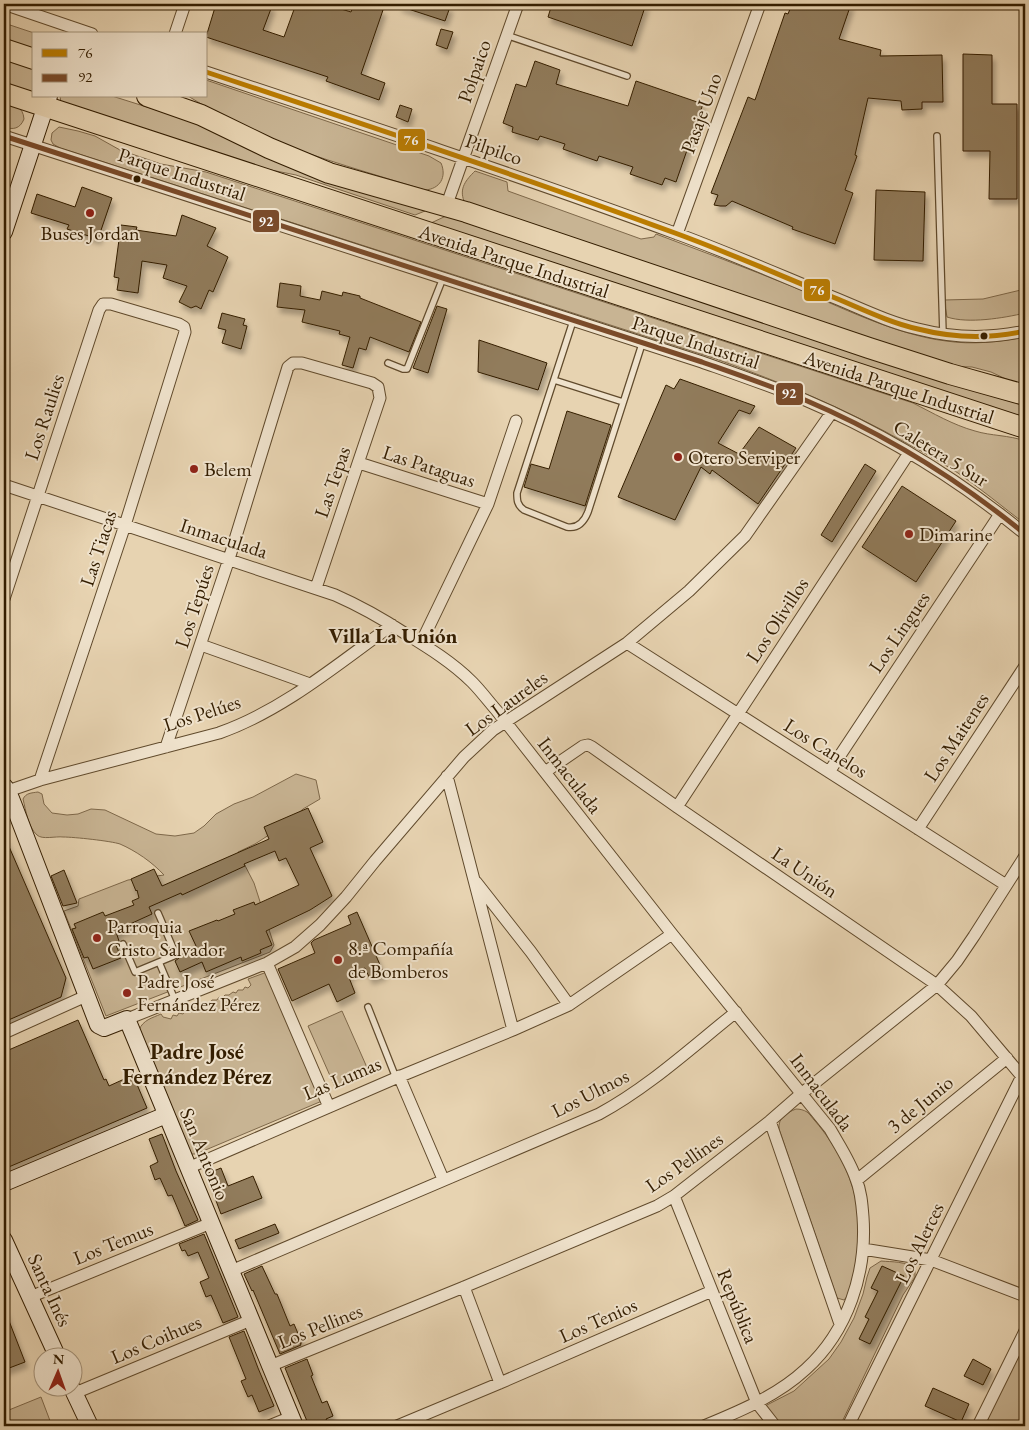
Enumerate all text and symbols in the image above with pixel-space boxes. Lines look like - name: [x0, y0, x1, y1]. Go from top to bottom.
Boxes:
- legend: [32, 32, 208, 98]
- street label: Polpaico: [451, 36, 497, 106]
- text: 76: [78, 43, 92, 62]
- text: 92: [78, 67, 93, 86]
- street label: Pasaje Uno: [674, 69, 728, 157]
- street label: Pilpilco: [462, 127, 526, 171]
- line badge: 76: [397, 128, 426, 152]
- text: 76: [404, 131, 419, 149]
- street label: Parque Industrial: [115, 141, 249, 207]
- unlabelled marker: [132, 174, 142, 184]
- marker: Buses Jordan: [84, 207, 96, 219]
- line badge: 92: [252, 209, 280, 233]
- text: 92: [259, 212, 274, 230]
- street label: Avenida Parque Industrial: [415, 218, 613, 304]
- place label: Buses Jordan: [40, 220, 140, 246]
- line badge: 76: [803, 278, 831, 302]
- text: 76: [810, 281, 825, 299]
- street label: Parque Industrial: [629, 309, 763, 375]
- unlabelled marker: [979, 331, 989, 341]
- street label: Avenida Parque Industrial: [800, 344, 998, 430]
- street label: Los Raulies: [18, 371, 70, 463]
- line badge: 92: [775, 382, 804, 406]
- text: 92: [782, 384, 797, 402]
- street label: Caletera 5 Sur: [888, 413, 994, 493]
- street label: Las Pataguas: [379, 439, 479, 493]
- street label: Las Tepas: [308, 443, 356, 521]
- place label: Otero Serviper: [688, 444, 801, 470]
- marker: Otero Serviper: [672, 451, 684, 463]
- place label: Belem: [204, 456, 252, 482]
- marker: Belem: [188, 463, 200, 475]
- street label: Las Tiacas: [73, 507, 123, 589]
- street label: Inmaculada: [177, 512, 271, 564]
- place label: Dimarine: [919, 521, 993, 547]
- marker: Dimarine: [903, 528, 915, 540]
- street label: Los Tepúes: [168, 561, 220, 651]
- street label: Los Olivillos: [740, 572, 814, 668]
- street label: Los Lingues: [862, 586, 936, 678]
- district label: Villa La Unión: [329, 622, 458, 649]
- street label: Los Laureles: [460, 664, 552, 742]
- street label: Los Maitenes: [917, 687, 995, 787]
- street label: Los Pelúes: [160, 688, 244, 738]
- street label: Los Canelos: [779, 712, 873, 784]
- street label: Inmaculada: [532, 731, 608, 819]
- street label: La Unión: [767, 840, 843, 904]
- place label: Parroquia Cristo Salvador: [107, 913, 225, 962]
- marker: Parroquia Cristo Salvador: [91, 932, 103, 944]
- place label: 8.ª Compañía de Bomberos: [348, 935, 453, 984]
- marker: 8.ª Compañía de Bomberos: [332, 954, 344, 966]
- place label: Padre José Fernández Pérez: [137, 968, 260, 1017]
- marker: Padre José Fernández Pérez: [121, 987, 133, 999]
- district label: Padre José Fernández Pérez: [122, 1037, 272, 1091]
- street label: Inmaculada: [784, 1048, 860, 1136]
- street label: Las Lumas: [299, 1050, 385, 1106]
- street label: Los Ulmos: [547, 1062, 633, 1124]
- street label: 3 de Junio: [881, 1069, 959, 1139]
- street label: San Antonio: [174, 1104, 236, 1204]
- street label: Los Pellines: [640, 1126, 728, 1198]
- street label: Los Alerces: [888, 1198, 950, 1288]
- street label: Los Temus: [69, 1215, 157, 1271]
- street label: Santa Inés: [22, 1249, 78, 1331]
- street label: República: [711, 1265, 765, 1347]
- street label: Los Tenios: [555, 1291, 641, 1349]
- street label: Los Pellines: [274, 1297, 366, 1355]
- street label: Los Coihues: [107, 1308, 205, 1370]
- north arrow: [32, 1348, 82, 1398]
- text: N: [52, 1350, 65, 1368]

